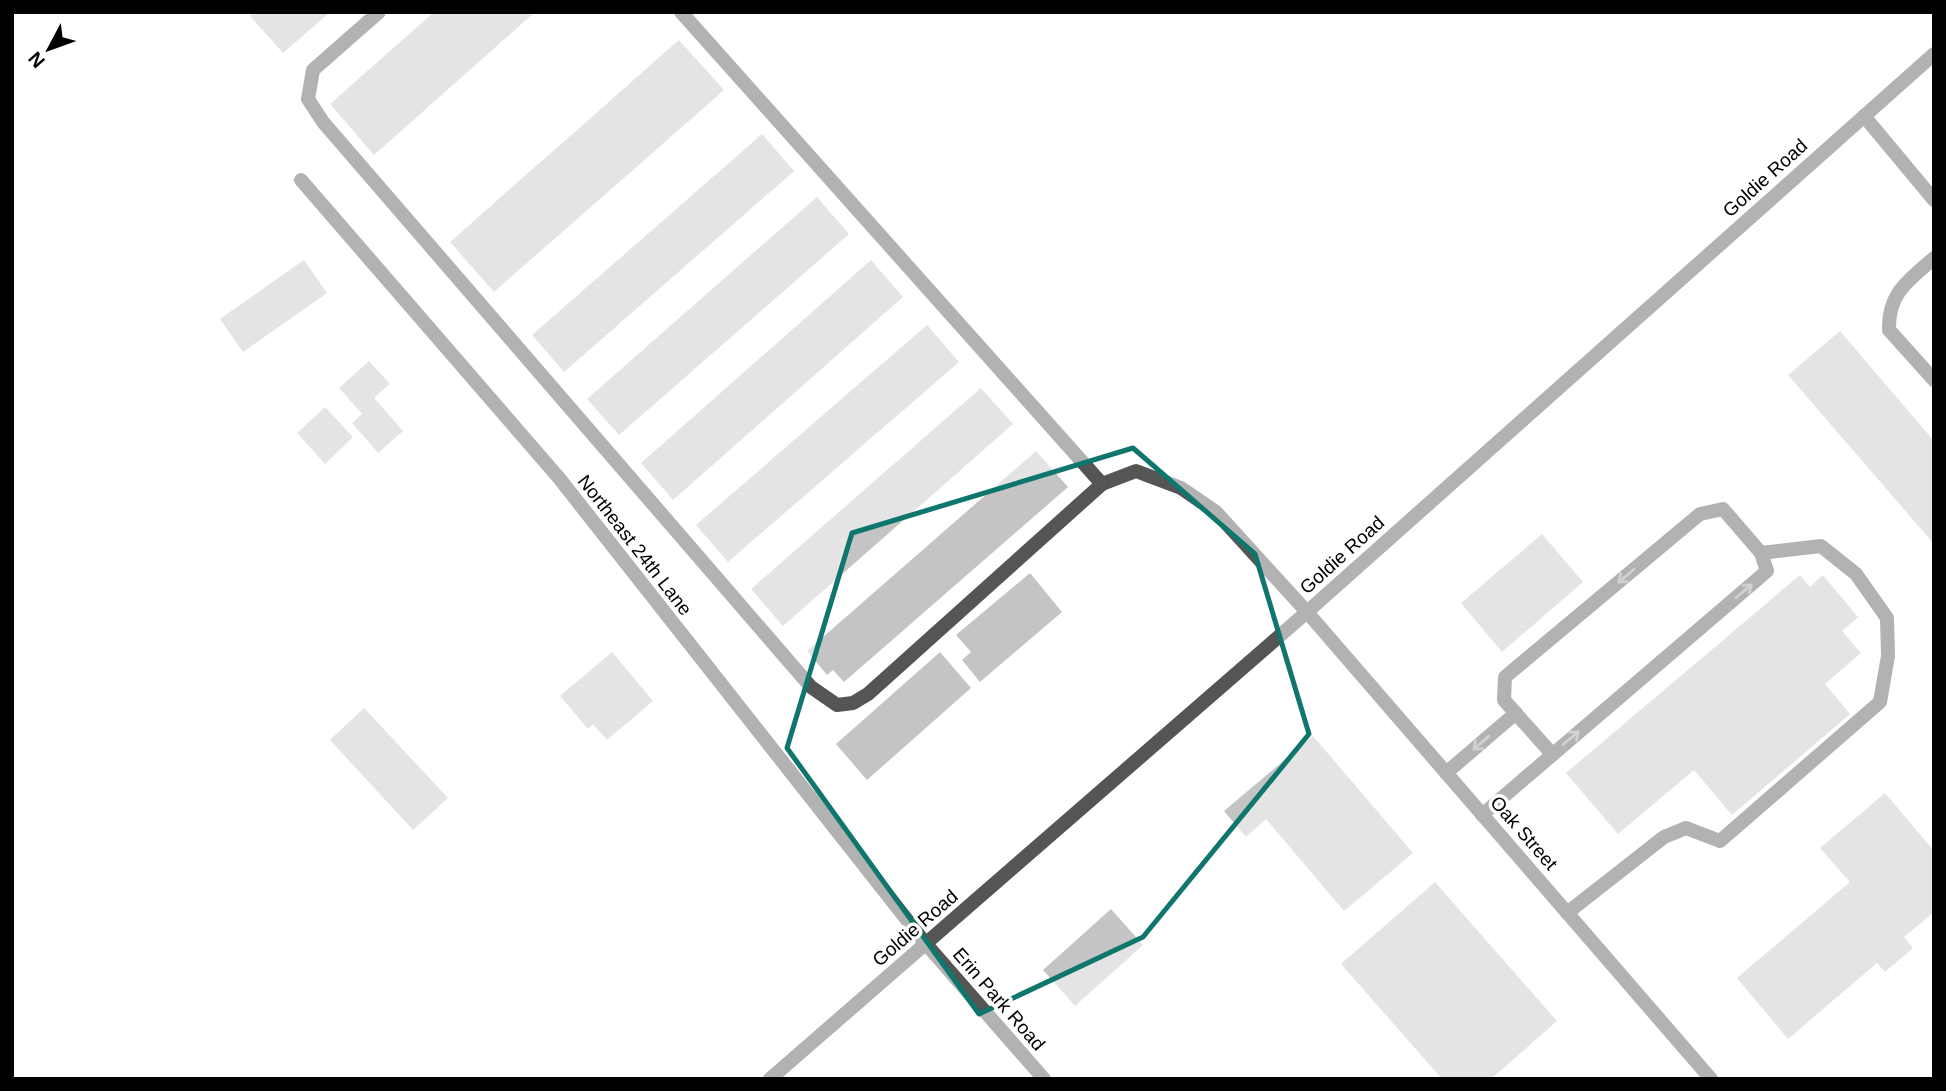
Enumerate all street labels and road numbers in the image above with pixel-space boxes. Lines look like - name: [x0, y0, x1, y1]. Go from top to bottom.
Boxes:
- street label: Goldie Road: [1719, 135, 1811, 221]
- street label: Northeast 24th Lane: [574, 471, 696, 619]
- street label: Goldie Road: [1296, 512, 1388, 598]
- street label: Oak Street: [1486, 792, 1562, 875]
- street label: Goldie Road: [868, 885, 962, 971]
- street label: Erin Park Road: [949, 943, 1049, 1055]

